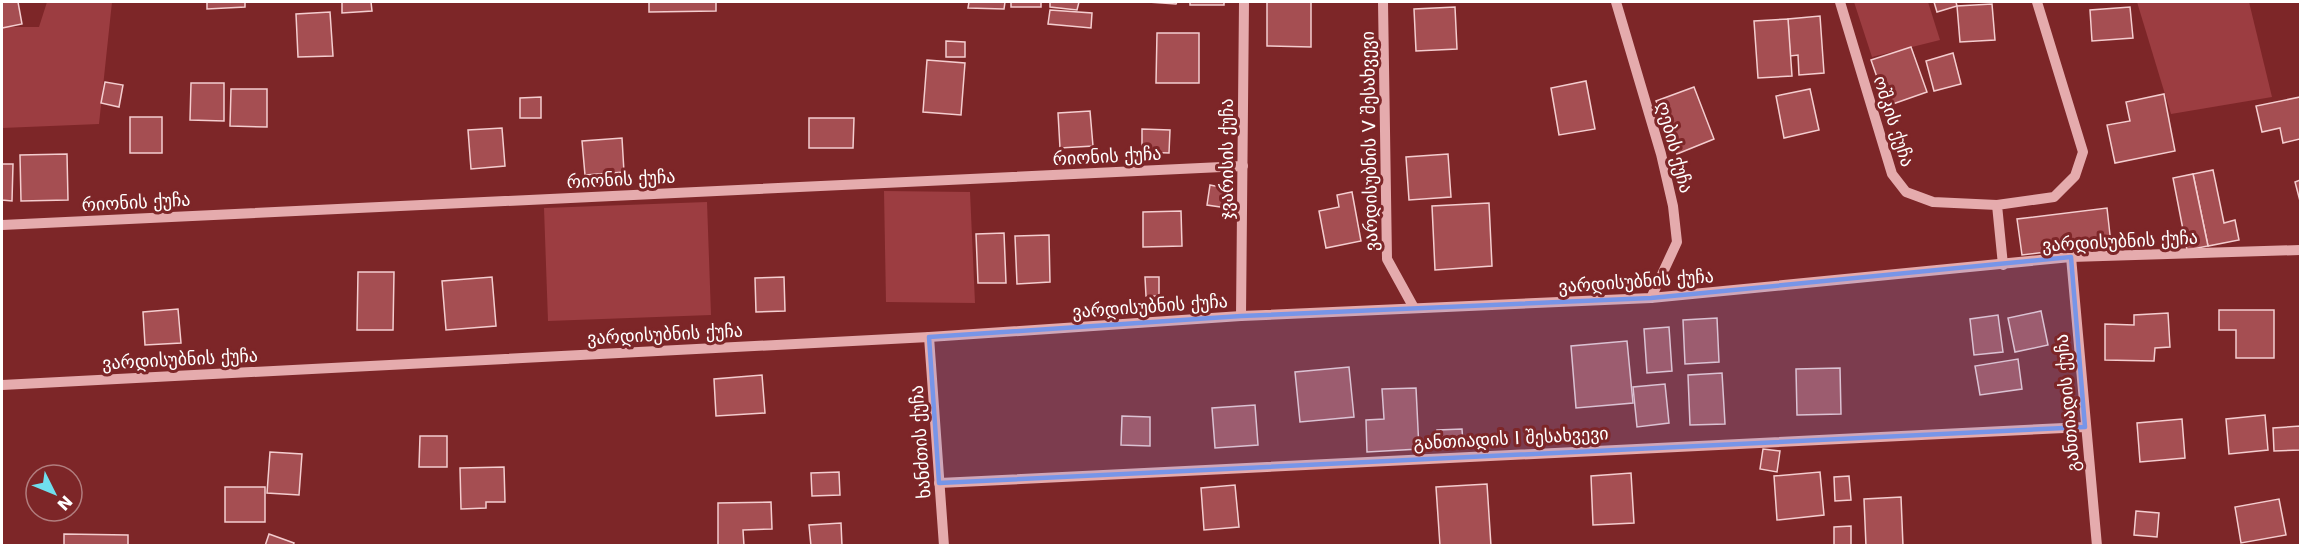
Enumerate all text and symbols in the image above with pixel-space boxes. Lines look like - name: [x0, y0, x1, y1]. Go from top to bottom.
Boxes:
- street label: ვარდისუბნის V შესახვევი: [1357, 31, 1381, 251]
- street label: ოშკის ქუჩა: [1869, 73, 1919, 169]
- street label: ჯვარისის ქუჩა: [1216, 98, 1237, 220]
- street label: ღების ქუჩა: [1653, 99, 1697, 195]
- street label: რიონის ქუჩა: [1052, 143, 1162, 169]
- street label: რიონის ქუჩა: [566, 166, 676, 192]
- street label: რიონის ქუჩა: [81, 189, 191, 215]
- street label: ვარდისუბნის ქუჩა: [2042, 226, 2198, 256]
- street label: ვარდისუბნის ქუჩა: [1558, 265, 1714, 297]
- street label: ვარდისუბნის ქუჩა: [1072, 290, 1228, 322]
- street label: ვარდისუბნის ქუჩა: [587, 319, 743, 349]
- street label: განთიადის ქუჩა: [2051, 333, 2083, 473]
- street label: ვარდისუბნის ქუჩა: [102, 344, 258, 374]
- street label: ხანძთის ქუჩა: [906, 385, 934, 499]
- street label: განთიადის I შესახვევი: [1413, 422, 1609, 454]
- north arrow: [24, 463, 84, 523]
- text: N: [53, 492, 76, 514]

